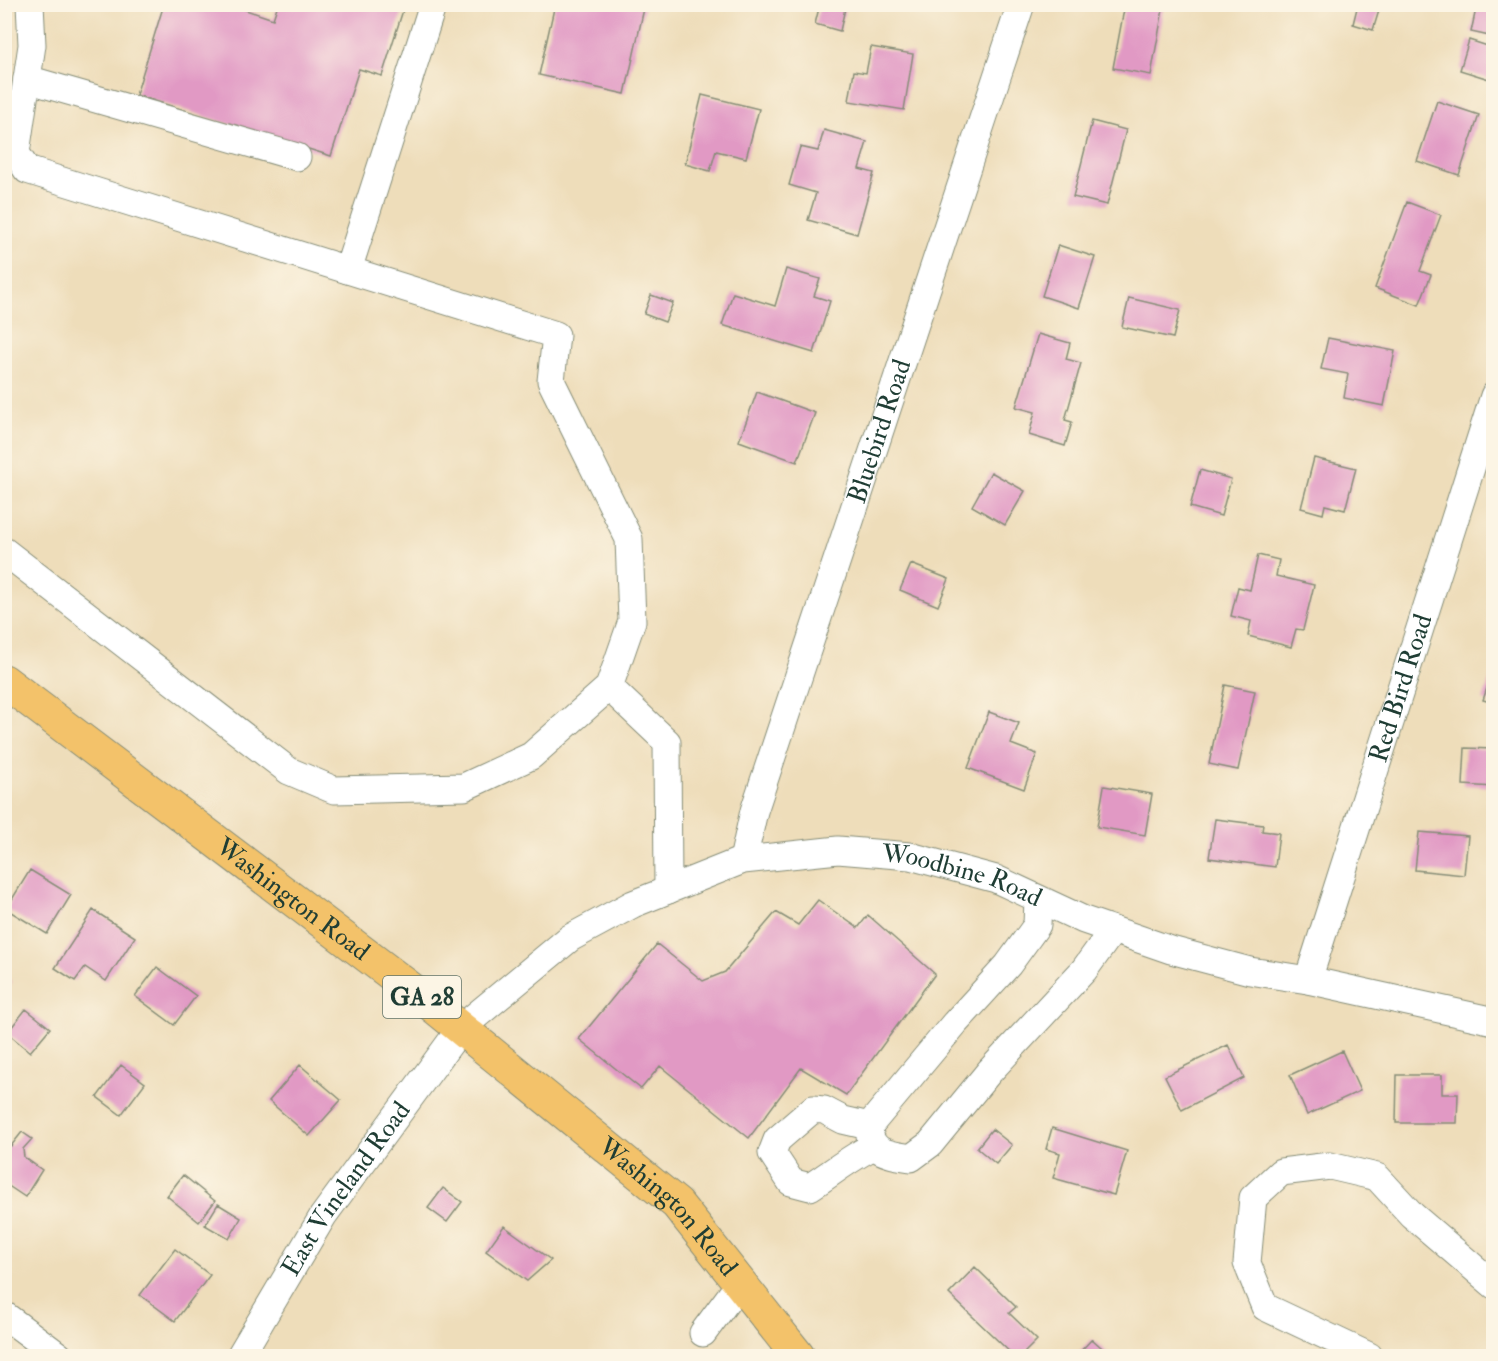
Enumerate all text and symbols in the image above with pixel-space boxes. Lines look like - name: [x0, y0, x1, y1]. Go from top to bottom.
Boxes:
- street label: Bluebird Road: [841, 355, 918, 508]
- street label: Red Bird Road: [1362, 610, 1439, 766]
- street label: Washington Road: [209, 830, 376, 968]
- street label: Woodbine Road: [880, 838, 1047, 914]
- road number: GA 28: [383, 976, 461, 1018]
- street label: East Vineland Road: [275, 1095, 418, 1282]
- street label: Washington Road: [591, 1130, 744, 1283]

